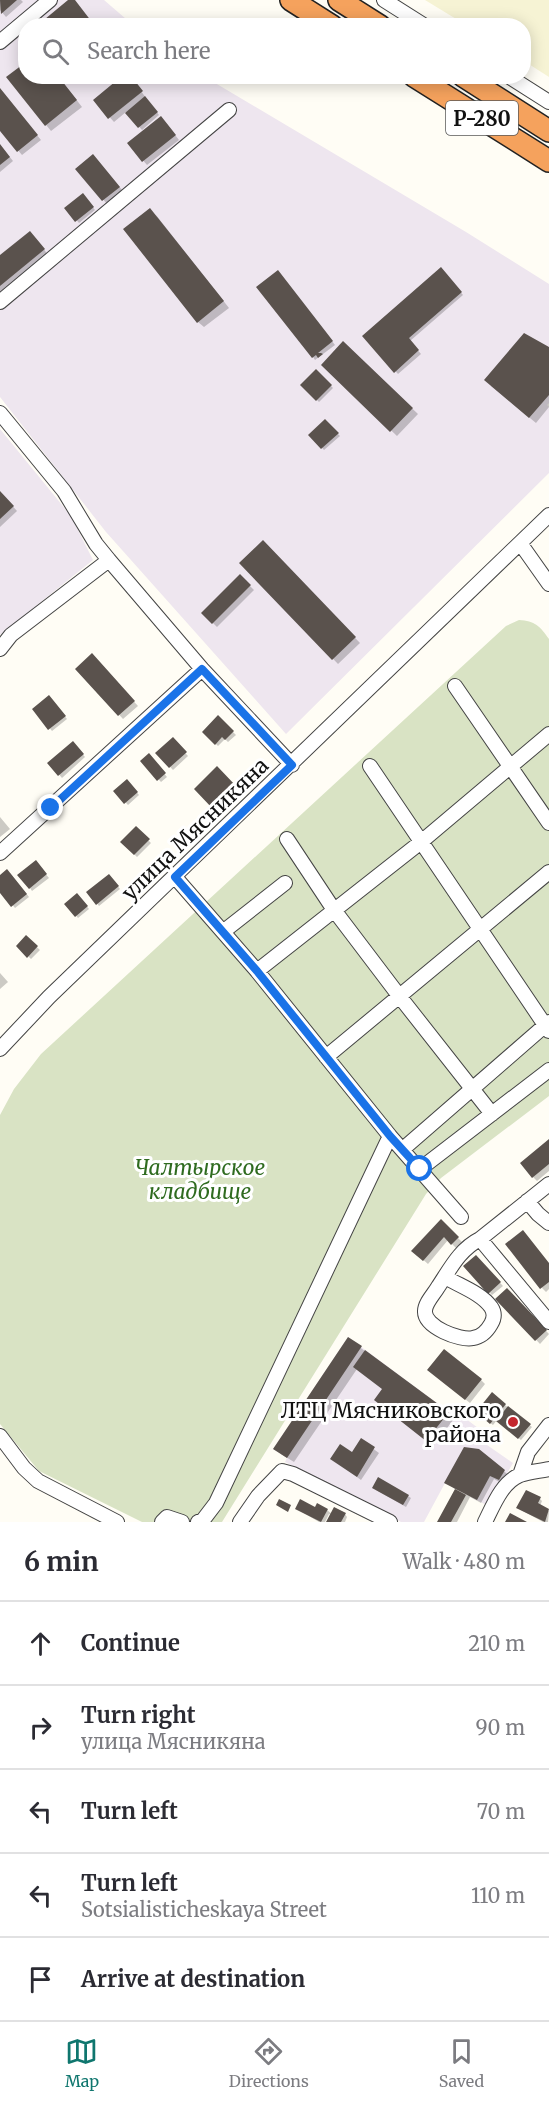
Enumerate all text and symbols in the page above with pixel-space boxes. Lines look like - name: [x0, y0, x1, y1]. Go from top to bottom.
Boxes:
- search box: [18, 18, 531, 84]
- icon: search: [39, 35, 72, 68]
- text: Search here: [87, 37, 210, 65]
- road number: Р-280: [446, 101, 518, 135]
- street label: улица Мясникяна: [116, 752, 274, 906]
- route end: [37, 794, 63, 820]
- park label: Чалтырское кладбище: [135, 1154, 265, 1205]
- route start: [406, 1155, 432, 1181]
- place label: ЛТЦ Мясниковского района: [281, 1397, 501, 1448]
- marker: ЛТЦ Мясниковского района: [506, 1415, 520, 1429]
- text: 6 min: [24, 1545, 99, 1578]
- text: Walk · 480 m: [403, 1549, 525, 1574]
- icon: ahead: [24, 1627, 57, 1660]
- text: Continue: [81, 1629, 180, 1657]
- text: 210 m: [468, 1631, 525, 1656]
- text: Turn right: [81, 1701, 195, 1729]
- icon: right: [24, 1711, 57, 1744]
- text: 90 m: [475, 1715, 525, 1740]
- text: улица Мясникяна: [81, 1729, 266, 1754]
- icon: left: [24, 1795, 57, 1828]
- text: Turn left: [81, 1797, 178, 1825]
- text: 70 m: [477, 1799, 525, 1824]
- text: Turn left: [81, 1869, 178, 1897]
- icon: left: [24, 1879, 57, 1912]
- text: 110 m: [471, 1883, 525, 1908]
- text: Sotsialisticheskaya Street: [81, 1897, 327, 1922]
- icon: arrive: [24, 1963, 57, 1996]
- text: Arrive at destination: [81, 1965, 305, 1993]
- tab: Map: [65, 2035, 99, 2091]
- tab: Directions: [229, 2035, 309, 2091]
- tab: Saved: [439, 2035, 484, 2091]

